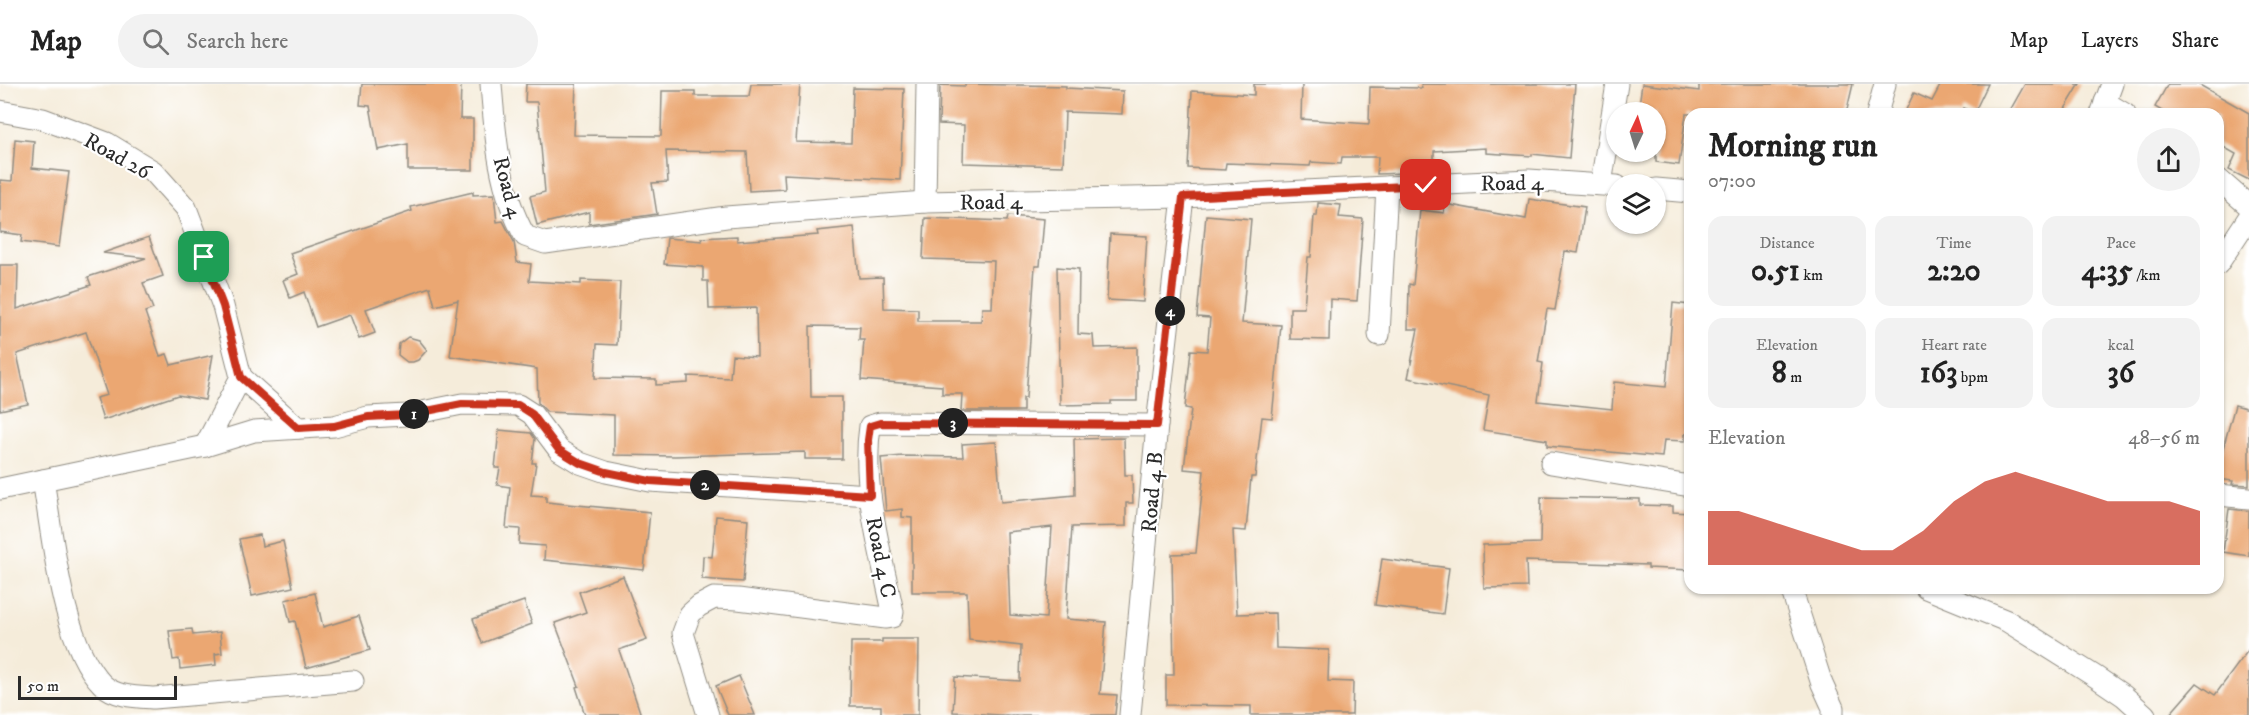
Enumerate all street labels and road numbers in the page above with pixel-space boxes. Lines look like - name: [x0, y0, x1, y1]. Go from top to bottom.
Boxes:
- street label: Road 26: [79, 127, 157, 186]
- street label: Road 4: [486, 153, 529, 223]
- street label: Road 4: [1480, 169, 1545, 198]
- street label: Road 4: [959, 188, 1024, 217]
- street label: Road 4 B: [1135, 450, 1169, 534]
- street label: Road 4 C: [859, 514, 902, 600]

